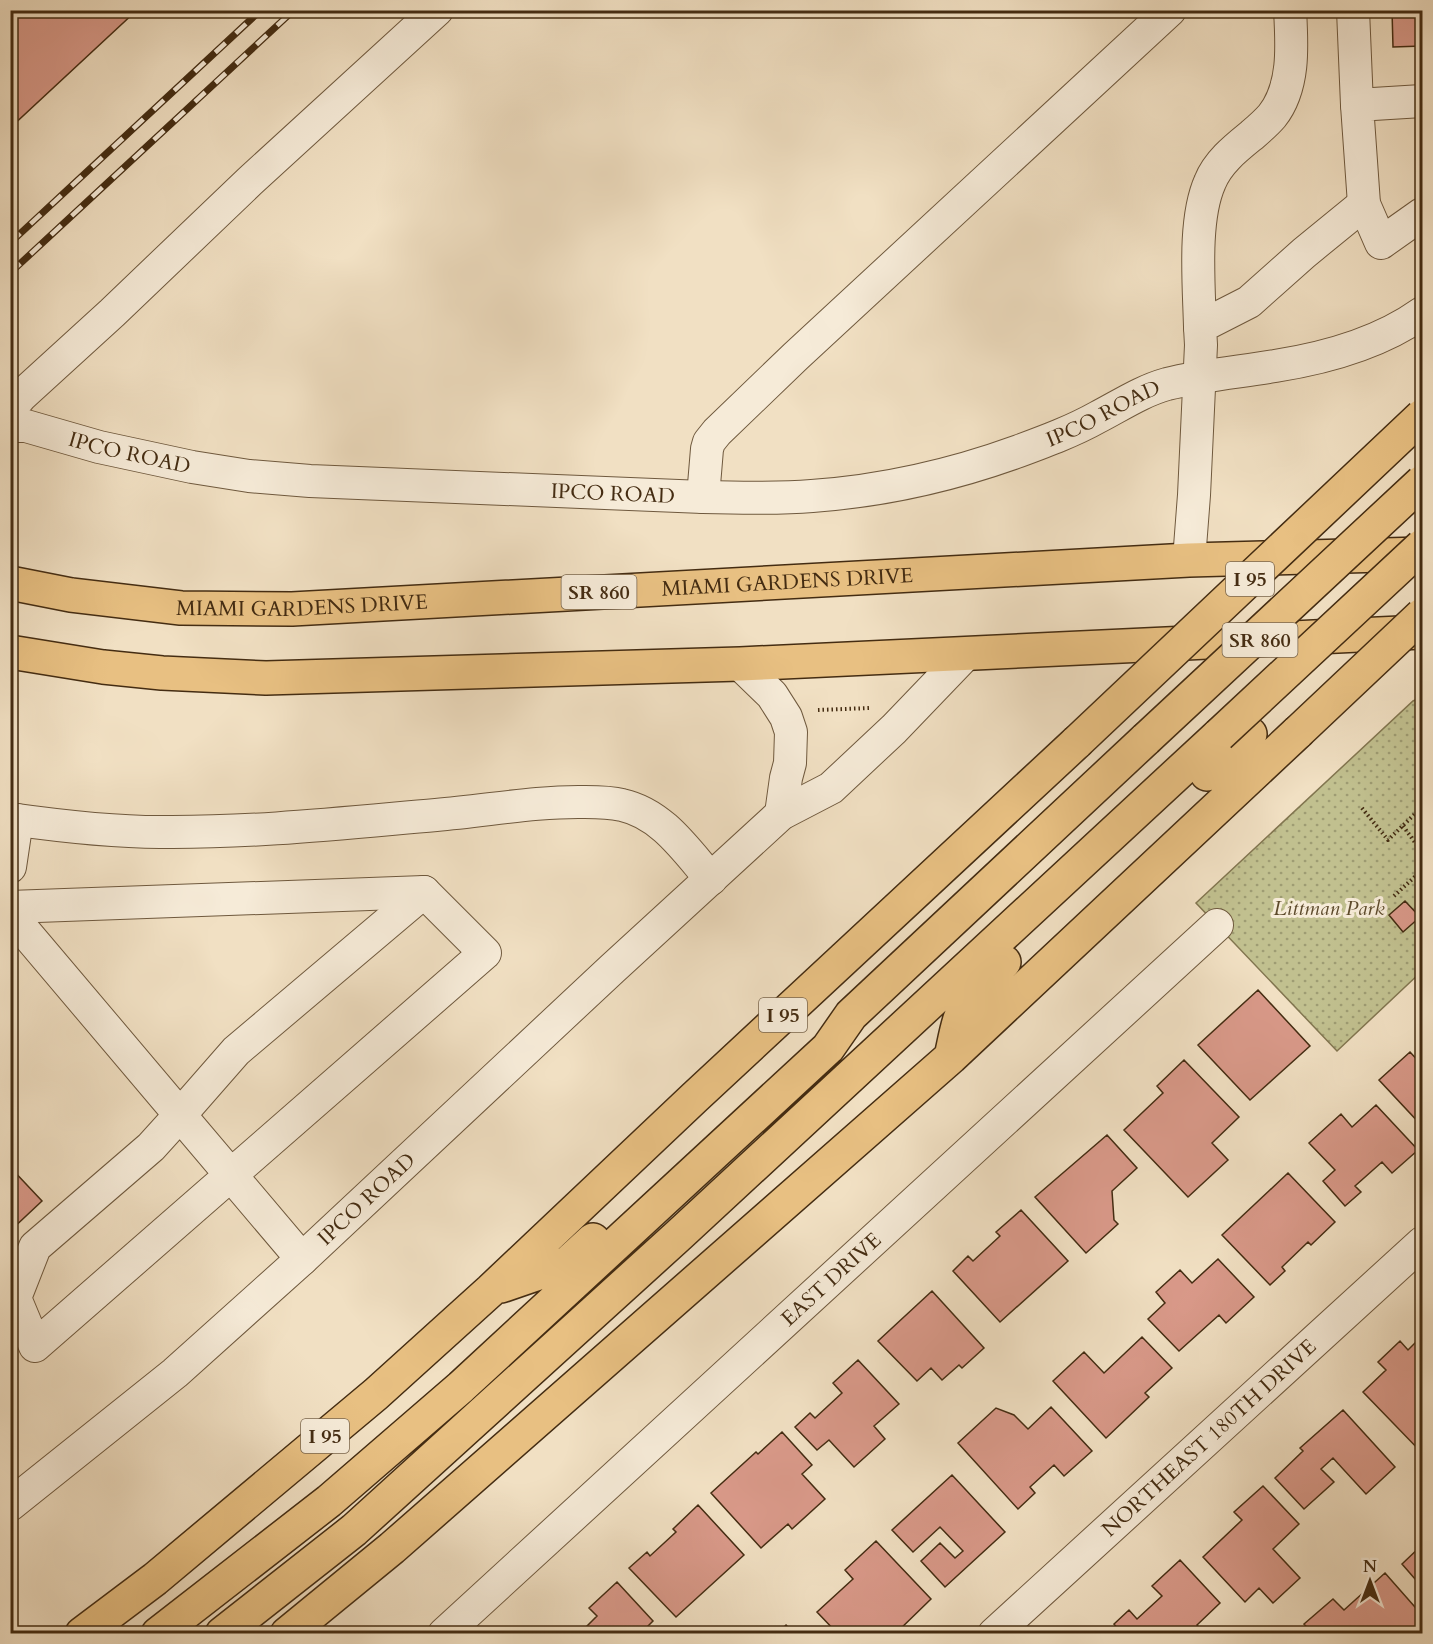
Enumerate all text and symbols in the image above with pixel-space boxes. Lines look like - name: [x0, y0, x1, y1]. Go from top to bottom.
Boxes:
- street label: IPCO ROAD: [1042, 373, 1164, 454]
- street label: IPCO ROAD: [65, 424, 193, 481]
- street label: IPCO ROAD: [550, 476, 675, 510]
- street label: MIAMI GARDENS DRIVE: [661, 561, 914, 603]
- road number: I 95: [1226, 562, 1274, 596]
- road number: SR 860: [562, 575, 636, 609]
- street label: MIAMI GARDENS DRIVE: [176, 587, 429, 624]
- road number: SR 860: [1222, 623, 1298, 657]
- park label: Littman Park: [1273, 894, 1385, 923]
- road number: I 95: [759, 998, 807, 1032]
- street label: IPCO ROAD: [311, 1146, 422, 1252]
- street label: EAST DRIVE: [774, 1226, 887, 1333]
- street label: NORTHEAST 180TH DRIVE: [1095, 1332, 1322, 1543]
- road number: I 95: [301, 1419, 349, 1453]
- north arrow: [1340, 1551, 1400, 1611]
- text: N: [1363, 1556, 1377, 1578]

